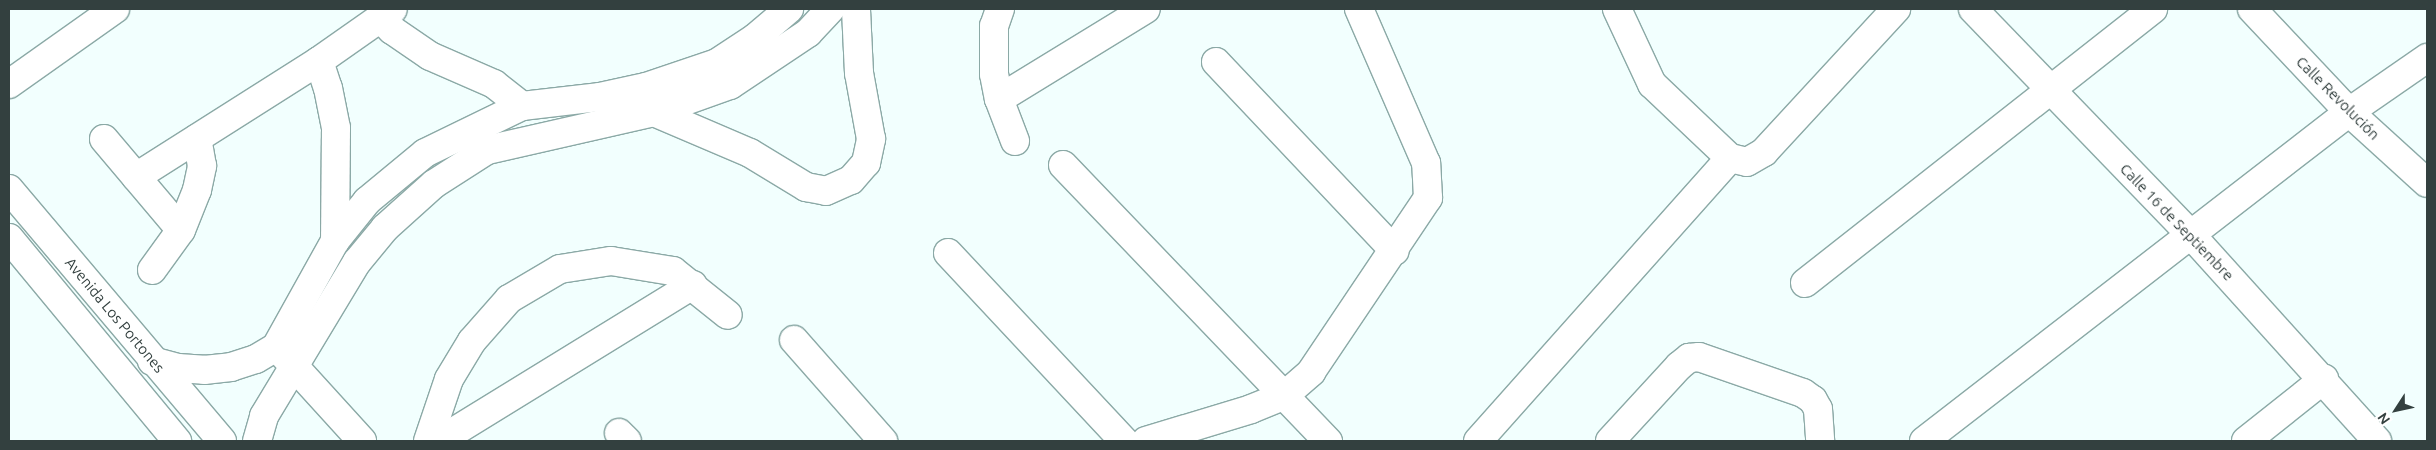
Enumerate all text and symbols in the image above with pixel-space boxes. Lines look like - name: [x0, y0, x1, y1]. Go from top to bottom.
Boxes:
- street label: Calle Revolución: [2293, 53, 2383, 143]
- street label: Calle 16 de Septiembre: [2116, 160, 2238, 284]
- street label: Avenida Los Portones: [62, 254, 168, 376]
- north arrow: [2371, 385, 2421, 435]
- text: N: [2374, 410, 2393, 427]

